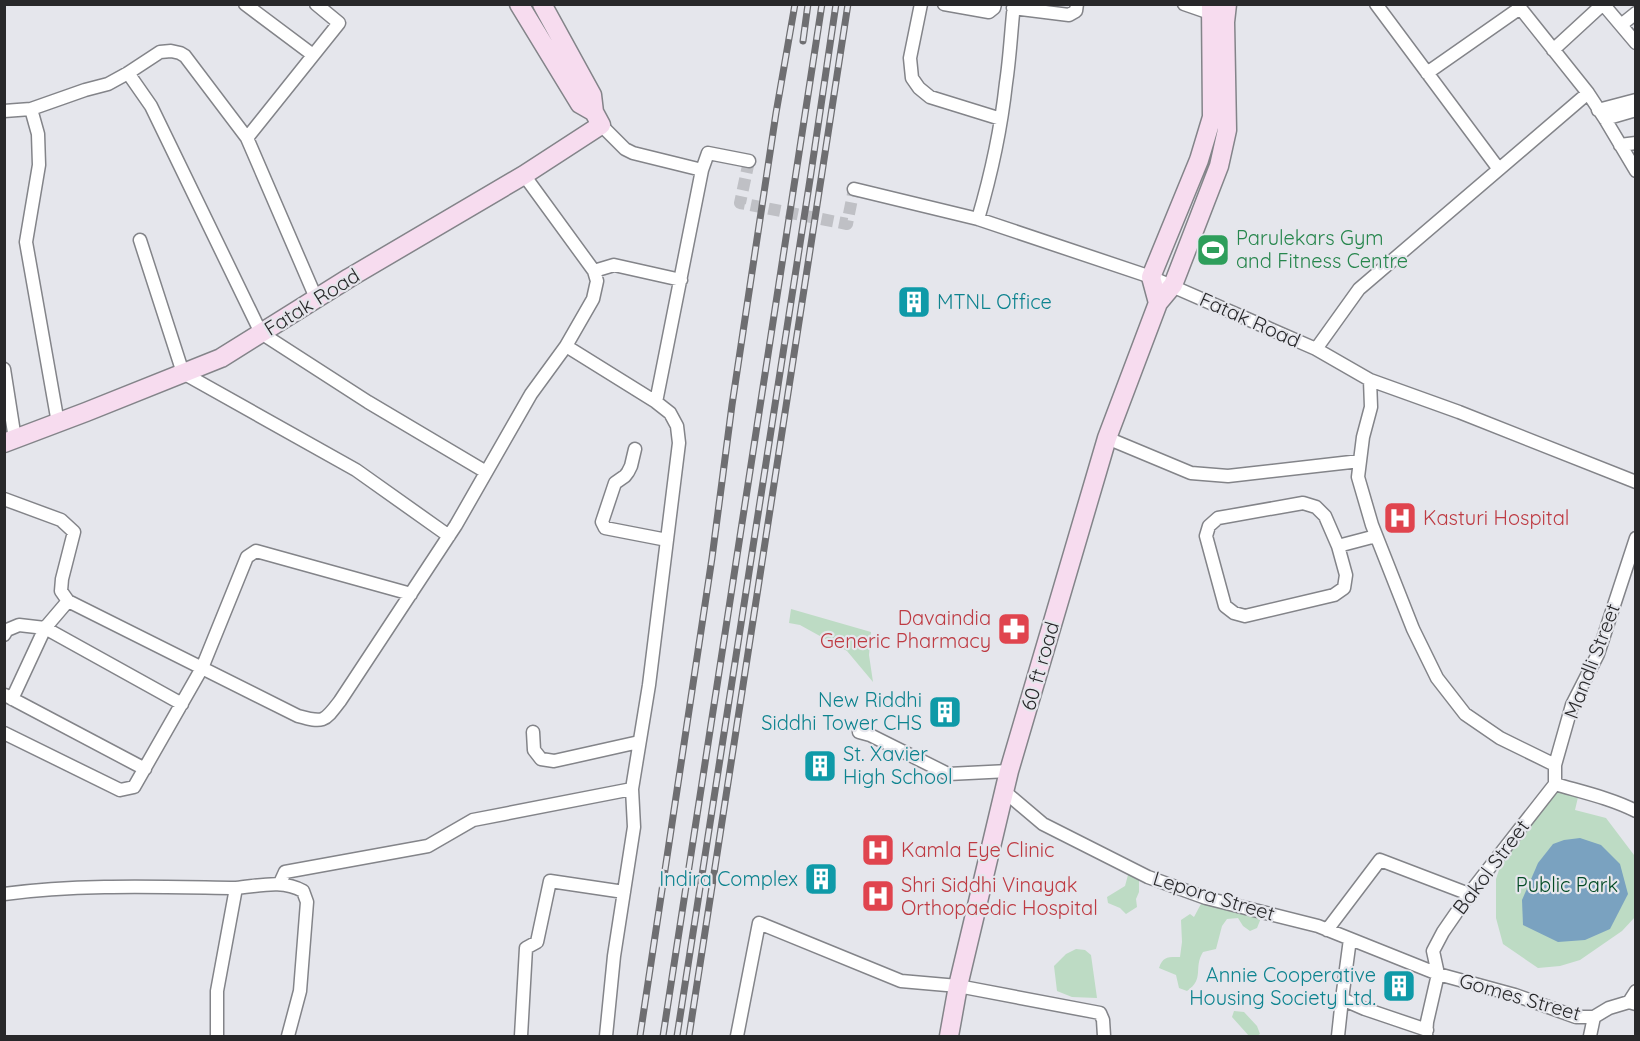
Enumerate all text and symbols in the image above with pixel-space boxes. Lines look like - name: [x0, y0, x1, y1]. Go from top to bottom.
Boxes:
- place label: Parulekars Gym and Fitness Centre: [1236, 225, 1408, 273]
- sports icon: Parulekars Gym and Fitness Centre: [1195, 232, 1231, 268]
- street label: Fatak Road: [259, 262, 364, 341]
- building icon: MTNL Office: [896, 284, 932, 320]
- street label: Fatak Road: [1196, 286, 1304, 353]
- place label: MTNL Office: [937, 289, 1052, 314]
- hospital icon: Kasturi Hospital: [1382, 500, 1418, 536]
- place label: Kasturi Hospital: [1423, 505, 1569, 530]
- street label: Mandli Street: [1558, 599, 1625, 722]
- place label: Davaindia Generic Pharmacy: [820, 605, 991, 653]
- pharmacy icon: Davaindia Generic Pharmacy: [996, 611, 1032, 647]
- street label: 60 ft road: [1015, 619, 1064, 713]
- place label: New Riddhi Siddhi Tower CHS: [761, 687, 922, 735]
- building icon: New Riddhi Siddhi Tower CHS: [927, 694, 963, 730]
- place label: St. Xavier High School: [843, 741, 953, 789]
- building icon: St. Xavier High School: [802, 748, 838, 784]
- street label: Bakol Street: [1447, 814, 1534, 919]
- hospital icon: Kamla Eye Clinic: [860, 832, 896, 868]
- place label: Kamla Eye Clinic: [901, 837, 1054, 862]
- building icon: Indira Complex: [803, 861, 839, 897]
- street label: Lepora Street: [1150, 865, 1278, 926]
- place label: Indira Complex: [659, 866, 798, 891]
- place label: Shri Siddhi Vinayak Orthopaedic Hospital: [901, 872, 1098, 920]
- park label: Public Park: [1516, 872, 1618, 897]
- hospital icon: Shri Siddhi Vinayak Orthopaedic Hospital: [860, 878, 896, 914]
- place label: Annie Cooperative Housing Society Ltd.: [1189, 962, 1376, 1010]
- street label: Gomes Street: [1457, 967, 1584, 1026]
- building icon: Annie Cooperative Housing Society Ltd.: [1381, 968, 1417, 1004]

